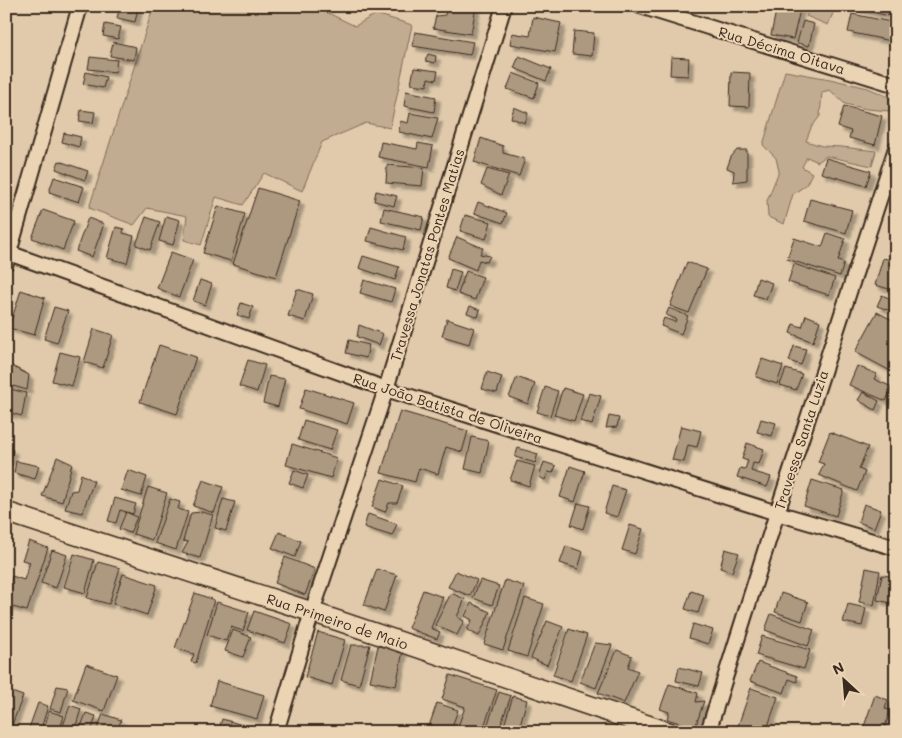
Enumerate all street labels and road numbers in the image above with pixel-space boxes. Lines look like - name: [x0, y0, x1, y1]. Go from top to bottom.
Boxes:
- street label: Rua Décima Oitava: [716, 22, 848, 78]
- street label: Travessa Jonatas Pontes Matias: [386, 146, 468, 364]
- street label: Rua João Batista de Oliveira: [351, 368, 545, 448]
- street label: Travessa Santa Luzia: [769, 368, 833, 512]
- street label: Rua Primeiro de Maio: [264, 588, 411, 653]

